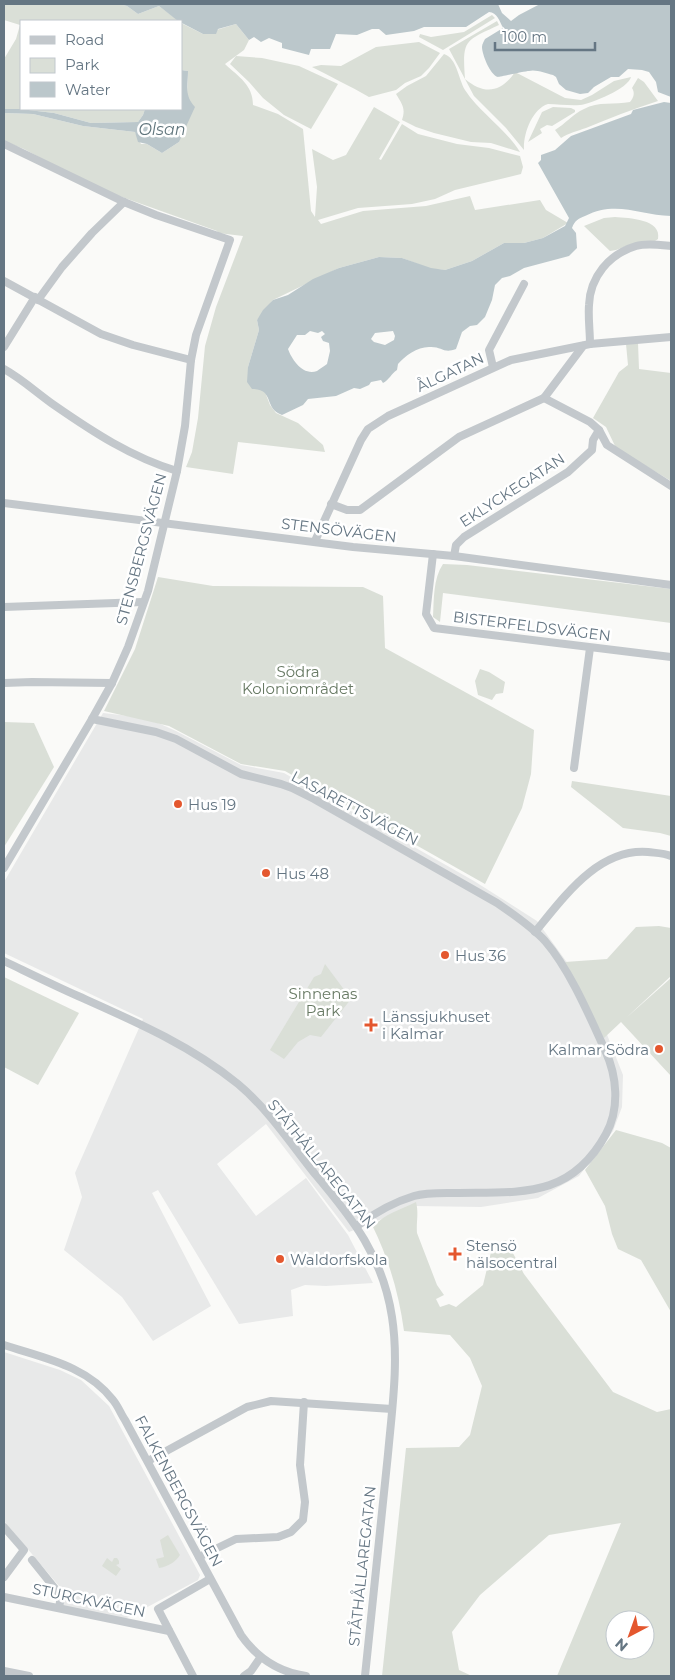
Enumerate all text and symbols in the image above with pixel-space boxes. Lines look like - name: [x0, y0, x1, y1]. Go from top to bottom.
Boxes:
- legend: [20, 20, 182, 110]
- scale bar: [495, 20, 595, 52]
- text: 100 m: [502, 27, 547, 46]
- text: Road: [65, 30, 104, 49]
- text: Park: [65, 55, 99, 74]
- text: Water: [65, 80, 111, 99]
- water label: Olsan: [138, 120, 186, 139]
- street label: ÅLGATAN: [413, 348, 487, 396]
- street label: EKLYCKEGATAN: [456, 449, 568, 531]
- street label: STENSBERGSVÄGEN: [112, 471, 170, 627]
- street label: STENSÖVÄGEN: [280, 514, 398, 546]
- street label: BISTERFELDSVÄGEN: [452, 607, 612, 645]
- park label: Södra Koloniområdet: [242, 662, 354, 698]
- street label: LASARETTSVÄGEN: [288, 766, 422, 850]
- place label: Hus 19: [188, 795, 236, 814]
- marker: Hus 19: [172, 798, 184, 810]
- place label: Hus 48: [276, 864, 329, 883]
- marker: Hus 48: [260, 867, 272, 879]
- place label: Hus 36: [455, 946, 506, 965]
- marker: Hus 36: [439, 949, 451, 961]
- park label: Sinnenas Park: [289, 984, 357, 1020]
- place label: Länssjukhuset i Kalmar: [382, 1007, 490, 1043]
- marker: Länssjukhuset i Kalmar: [364, 1018, 378, 1032]
- place label: Kalmar Södra: [548, 1040, 649, 1059]
- marker: Kalmar Södra: [653, 1043, 665, 1055]
- street label: STÅTHÅLLAREGATAN: [264, 1095, 380, 1233]
- place label: Stensö hälsocentral: [466, 1236, 558, 1272]
- marker: Stensö hälsocentral: [448, 1247, 462, 1261]
- place label: Waldorfskola: [290, 1250, 388, 1269]
- marker: Waldorfskola: [274, 1253, 286, 1265]
- street label: FALKENBERGSVÄGEN: [131, 1412, 227, 1570]
- street label: STÅTHÅLLAREGATAN: [344, 1485, 380, 1647]
- street label: STURCKVÄGEN: [31, 1579, 147, 1621]
- north arrow: [605, 1610, 655, 1660]
- text: N: [611, 1634, 632, 1655]

